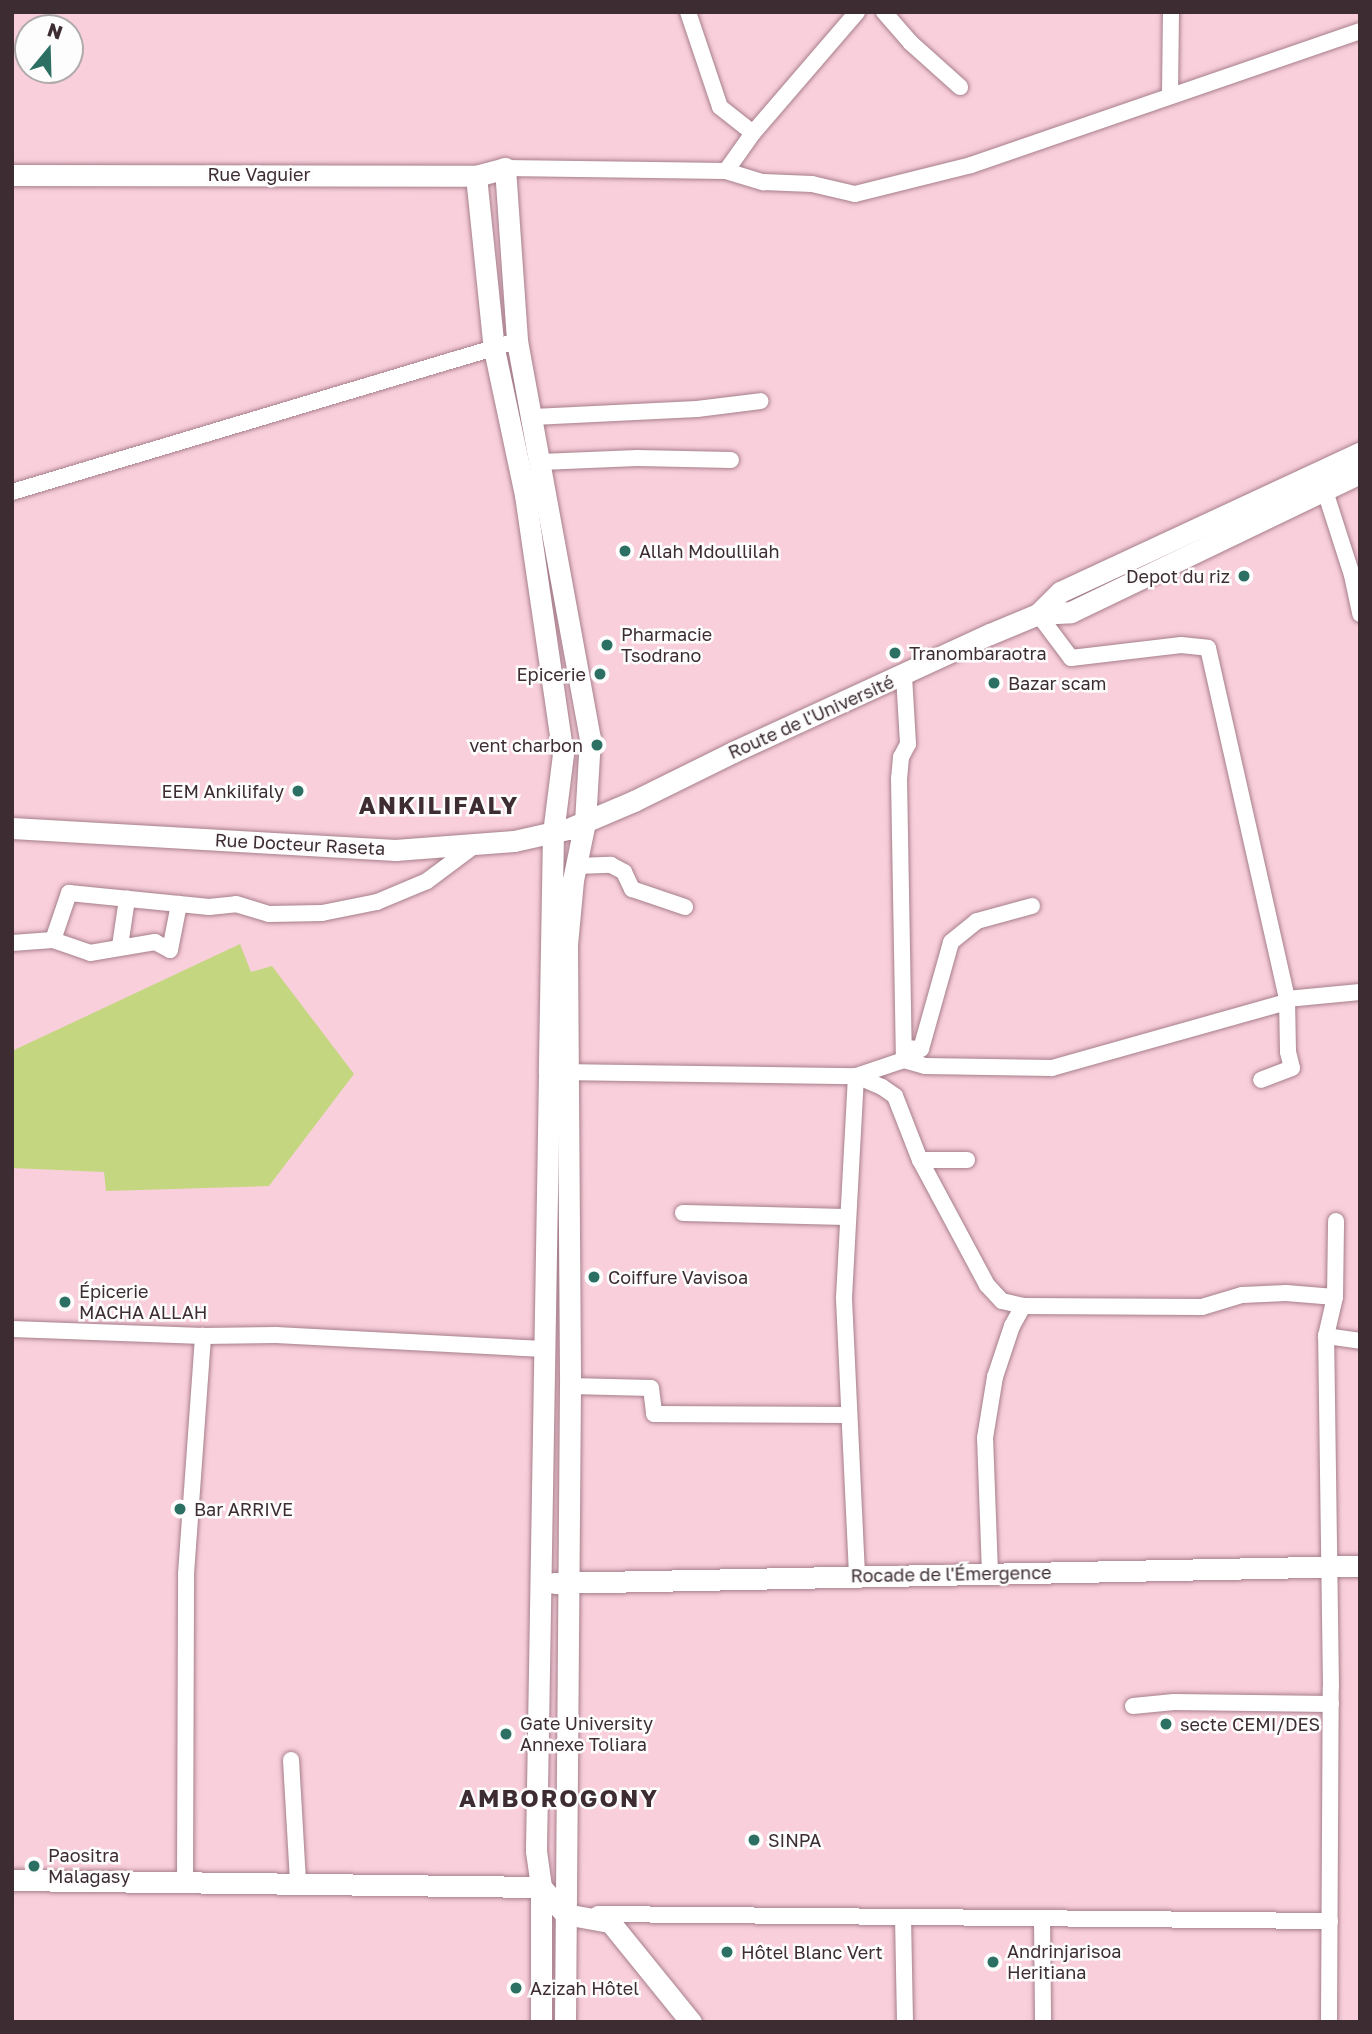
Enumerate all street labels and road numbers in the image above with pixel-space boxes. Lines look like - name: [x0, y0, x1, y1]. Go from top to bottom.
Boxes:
- street label: Rue Vaguier: [207, 163, 311, 185]
- street label: Route de l'Université: [725, 671, 897, 763]
- street label: Rue Docteur Raseta: [214, 829, 386, 859]
- street label: Rocade de l'Émergence: [850, 1561, 1052, 1587]

